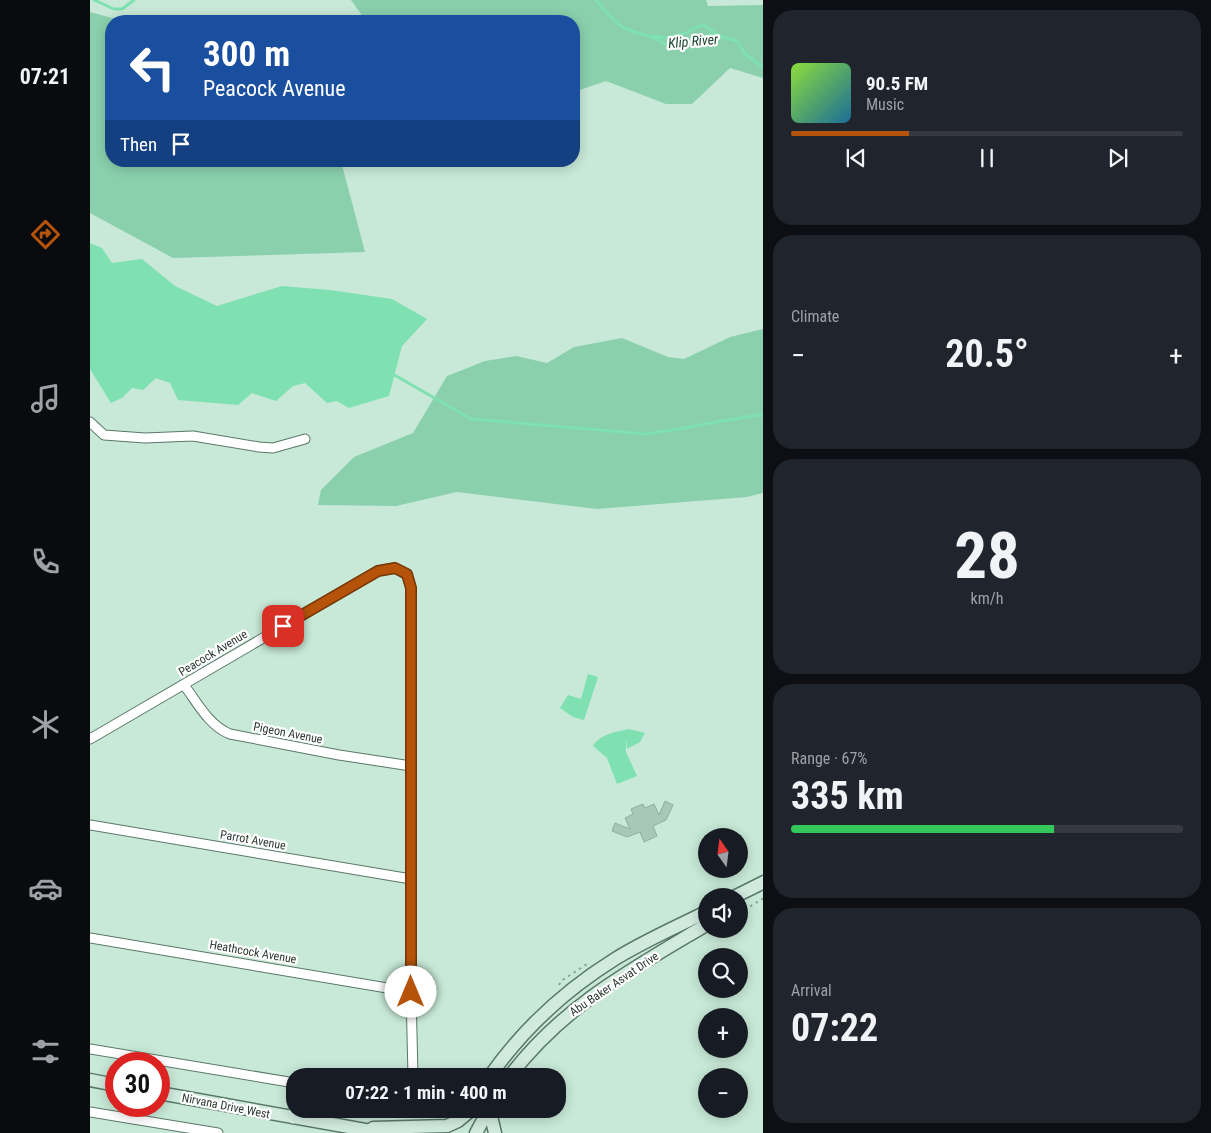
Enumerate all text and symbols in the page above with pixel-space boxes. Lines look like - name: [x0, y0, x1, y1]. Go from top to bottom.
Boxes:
- water label: Klip River: [667, 31, 719, 51]
- text: 300 m: [203, 34, 290, 75]
- icon: left: [120, 35, 185, 100]
- text: 07:21: [20, 64, 70, 89]
- text: 90.5 FM: [866, 72, 928, 95]
- text: Peacock Avenue: [203, 76, 346, 101]
- text: Music: [866, 95, 904, 114]
- icon: arrive: [167, 130, 195, 158]
- text: Then: [120, 133, 157, 156]
- icon: previous: [842, 144, 870, 172]
- icon: pause: [973, 144, 1001, 172]
- icon: next: [1104, 144, 1132, 172]
- icon: directions: [28, 217, 63, 252]
- text: Climate: [791, 307, 839, 326]
- text: 20.5°: [945, 332, 1029, 376]
- text: −: [791, 339, 805, 372]
- text: +: [1169, 339, 1183, 372]
- icon: music: [28, 381, 63, 416]
- text: 28: [954, 518, 1020, 594]
- icon: phone: [28, 544, 63, 579]
- text: km/h: [971, 589, 1003, 608]
- pin: [262, 605, 304, 647]
- icon: arrive: [269, 612, 297, 640]
- street label: Peacock Avenue: [176, 627, 250, 679]
- icon: climate: [28, 707, 63, 742]
- street label: Pigeon Avenue: [252, 719, 324, 747]
- text: Range · 67%: [791, 749, 867, 768]
- text: 335 km: [791, 774, 904, 818]
- street label: Parrot Avenue: [219, 827, 287, 853]
- north arrow: [698, 828, 748, 878]
- map controls: [698, 828, 748, 1118]
- icon: car: [28, 871, 63, 906]
- button: sound: [698, 888, 748, 938]
- street label: Heathcock Avenue: [208, 937, 298, 967]
- button: search: [698, 948, 748, 998]
- street label: Abu Baker Asvat Drive: [567, 949, 662, 1019]
- position arrow: [384, 965, 436, 1017]
- text: Arrival: [791, 981, 832, 1000]
- text: 07:22: [791, 1006, 878, 1050]
- button: +: [698, 1008, 748, 1058]
- icon: filters: [28, 1034, 63, 1069]
- speed limit sign: 30: [105, 1052, 170, 1117]
- button: −: [698, 1068, 748, 1118]
- text: 07:22 · 1 min · 400 m: [345, 1081, 507, 1104]
- street label: Nirvana Drive West: [181, 1091, 272, 1121]

